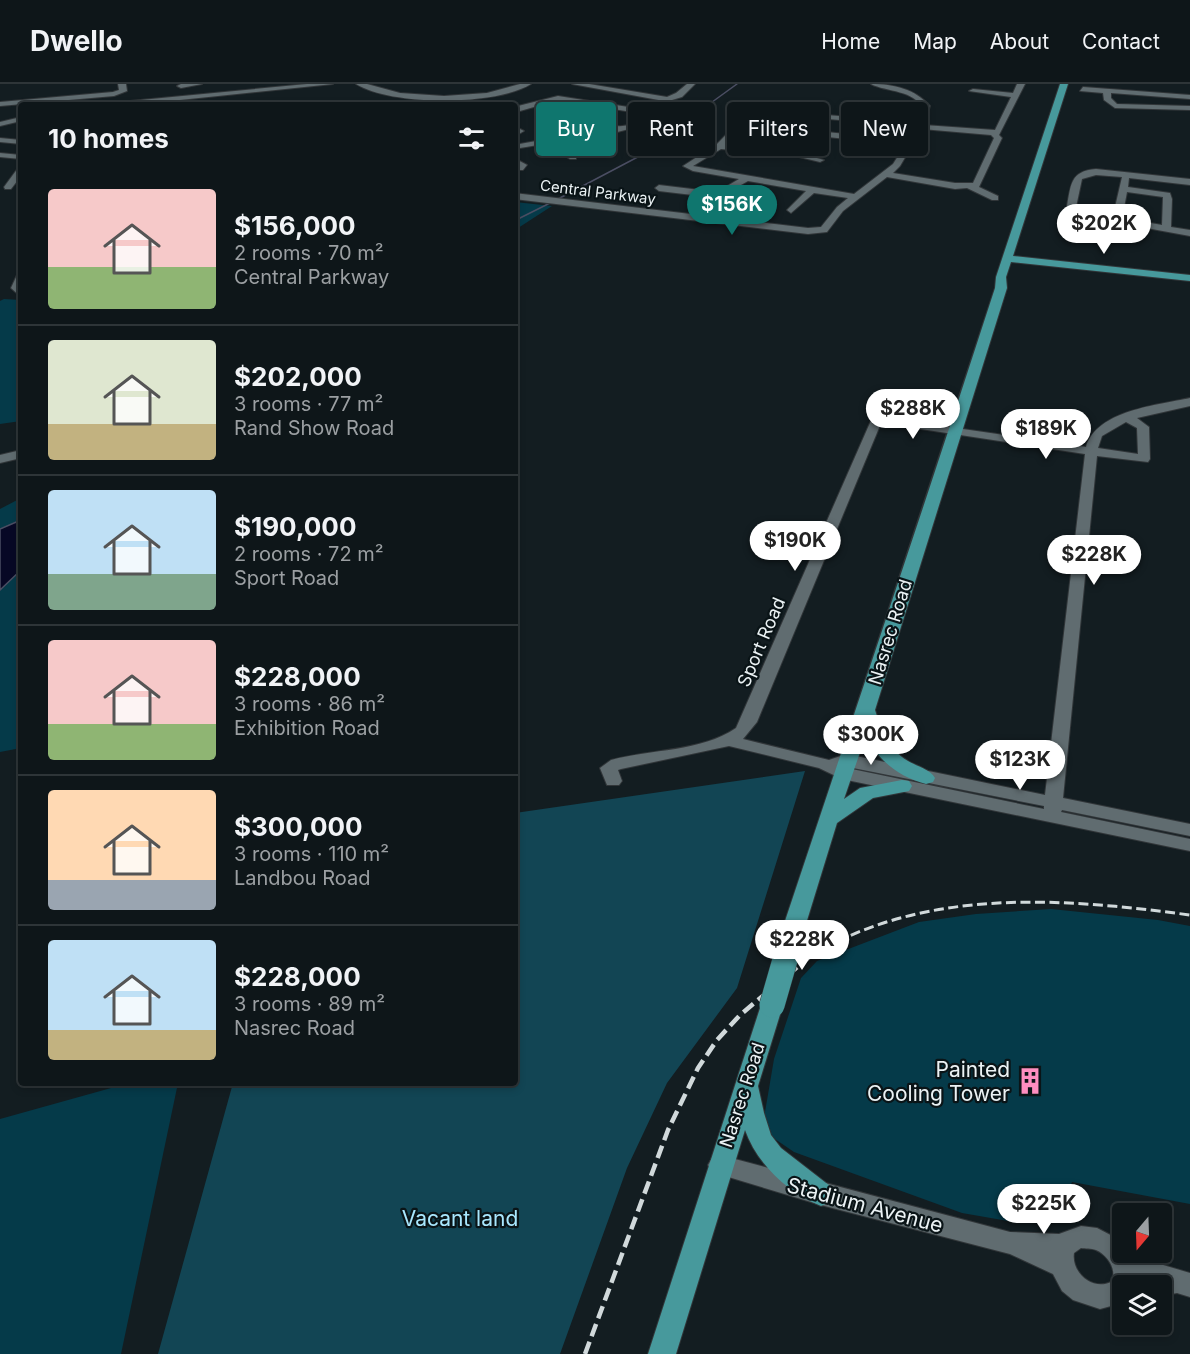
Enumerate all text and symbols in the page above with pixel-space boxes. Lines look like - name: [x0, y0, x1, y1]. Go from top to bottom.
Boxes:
- text: Dwello: [30, 24, 123, 58]
- text: Home: [821, 29, 880, 54]
- text: Map: [913, 29, 957, 54]
- text: About: [990, 29, 1049, 54]
- text: Contact: [1082, 29, 1160, 54]
- chip: Buy: [536, 102, 616, 156]
- chip: Rent: [628, 102, 715, 156]
- chip: Filters: [727, 102, 829, 156]
- chip: New: [841, 102, 928, 156]
- icon: filters: [455, 122, 488, 155]
- text: 10 homes: [48, 123, 169, 154]
- street label: Central Parkway: [539, 175, 657, 209]
- pin: $156K: [690, 185, 774, 236]
- text: $156K: [701, 192, 763, 216]
- pin: $202K: [1062, 204, 1146, 255]
- text: $156,000: [234, 210, 355, 241]
- text: $202K: [1071, 211, 1137, 235]
- icon: home: [96, 213, 168, 285]
- text: 2 rooms · 70 m²: [234, 241, 384, 265]
- text: Central Parkway: [234, 265, 389, 289]
- text: $202,000: [234, 361, 362, 392]
- icon: home: [96, 364, 168, 436]
- pin: $288K: [871, 389, 955, 440]
- text: 3 rooms · 77 m²: [234, 392, 383, 416]
- text: $288K: [880, 396, 946, 420]
- pin: $189K: [1004, 409, 1088, 460]
- text: Rand Show Road: [234, 416, 394, 440]
- text: $189K: [1015, 416, 1077, 440]
- text: $190,000: [234, 511, 356, 542]
- icon: home: [96, 514, 168, 586]
- pin: $190K: [753, 521, 837, 572]
- text: $190K: [764, 528, 826, 552]
- pin: $228K: [1052, 535, 1136, 586]
- text: 2 rooms · 72 m²: [234, 542, 384, 566]
- text: $228K: [1061, 542, 1127, 566]
- text: Sport Road: [234, 566, 339, 590]
- street label: Nasrec Road: [864, 577, 916, 687]
- street label: Sport Road: [733, 594, 789, 690]
- text: $228,000: [234, 661, 361, 692]
- icon: home: [96, 664, 168, 736]
- text: 3 rooms · 86 m²: [234, 692, 385, 716]
- pin: $300K: [829, 715, 913, 766]
- text: Exhibition Road: [234, 716, 380, 740]
- text: $300K: [837, 722, 905, 746]
- pin: $123K: [978, 740, 1062, 791]
- text: $123K: [989, 747, 1051, 771]
- text: $300,000: [234, 811, 363, 842]
- icon: home: [96, 814, 168, 886]
- text: 3 rooms · 110 m²: [234, 842, 389, 866]
- text: Landbou Road: [234, 866, 371, 890]
- pin: $228K: [760, 920, 844, 971]
- text: $228K: [769, 927, 835, 951]
- text: $228,000: [234, 961, 361, 992]
- icon: home: [96, 964, 168, 1036]
- text: 3 rooms · 89 m²: [234, 992, 385, 1016]
- text: Nasrec Road: [234, 1016, 355, 1040]
- street label: Nasrec Road: [715, 1040, 769, 1150]
- place label: Painted Cooling Tower: [867, 1057, 1010, 1106]
- building icon: Painted Cooling Tower: [1015, 1066, 1045, 1096]
- street label: Stadium Avenue: [784, 1172, 946, 1238]
- pin: $225K: [1002, 1184, 1086, 1235]
- text: $225K: [1011, 1191, 1077, 1215]
- north arrow: [1112, 1203, 1172, 1263]
- map controls: [1112, 1203, 1172, 1335]
- park label: Vacant land: [402, 1206, 518, 1231]
- button: layers: [1112, 1275, 1172, 1335]

